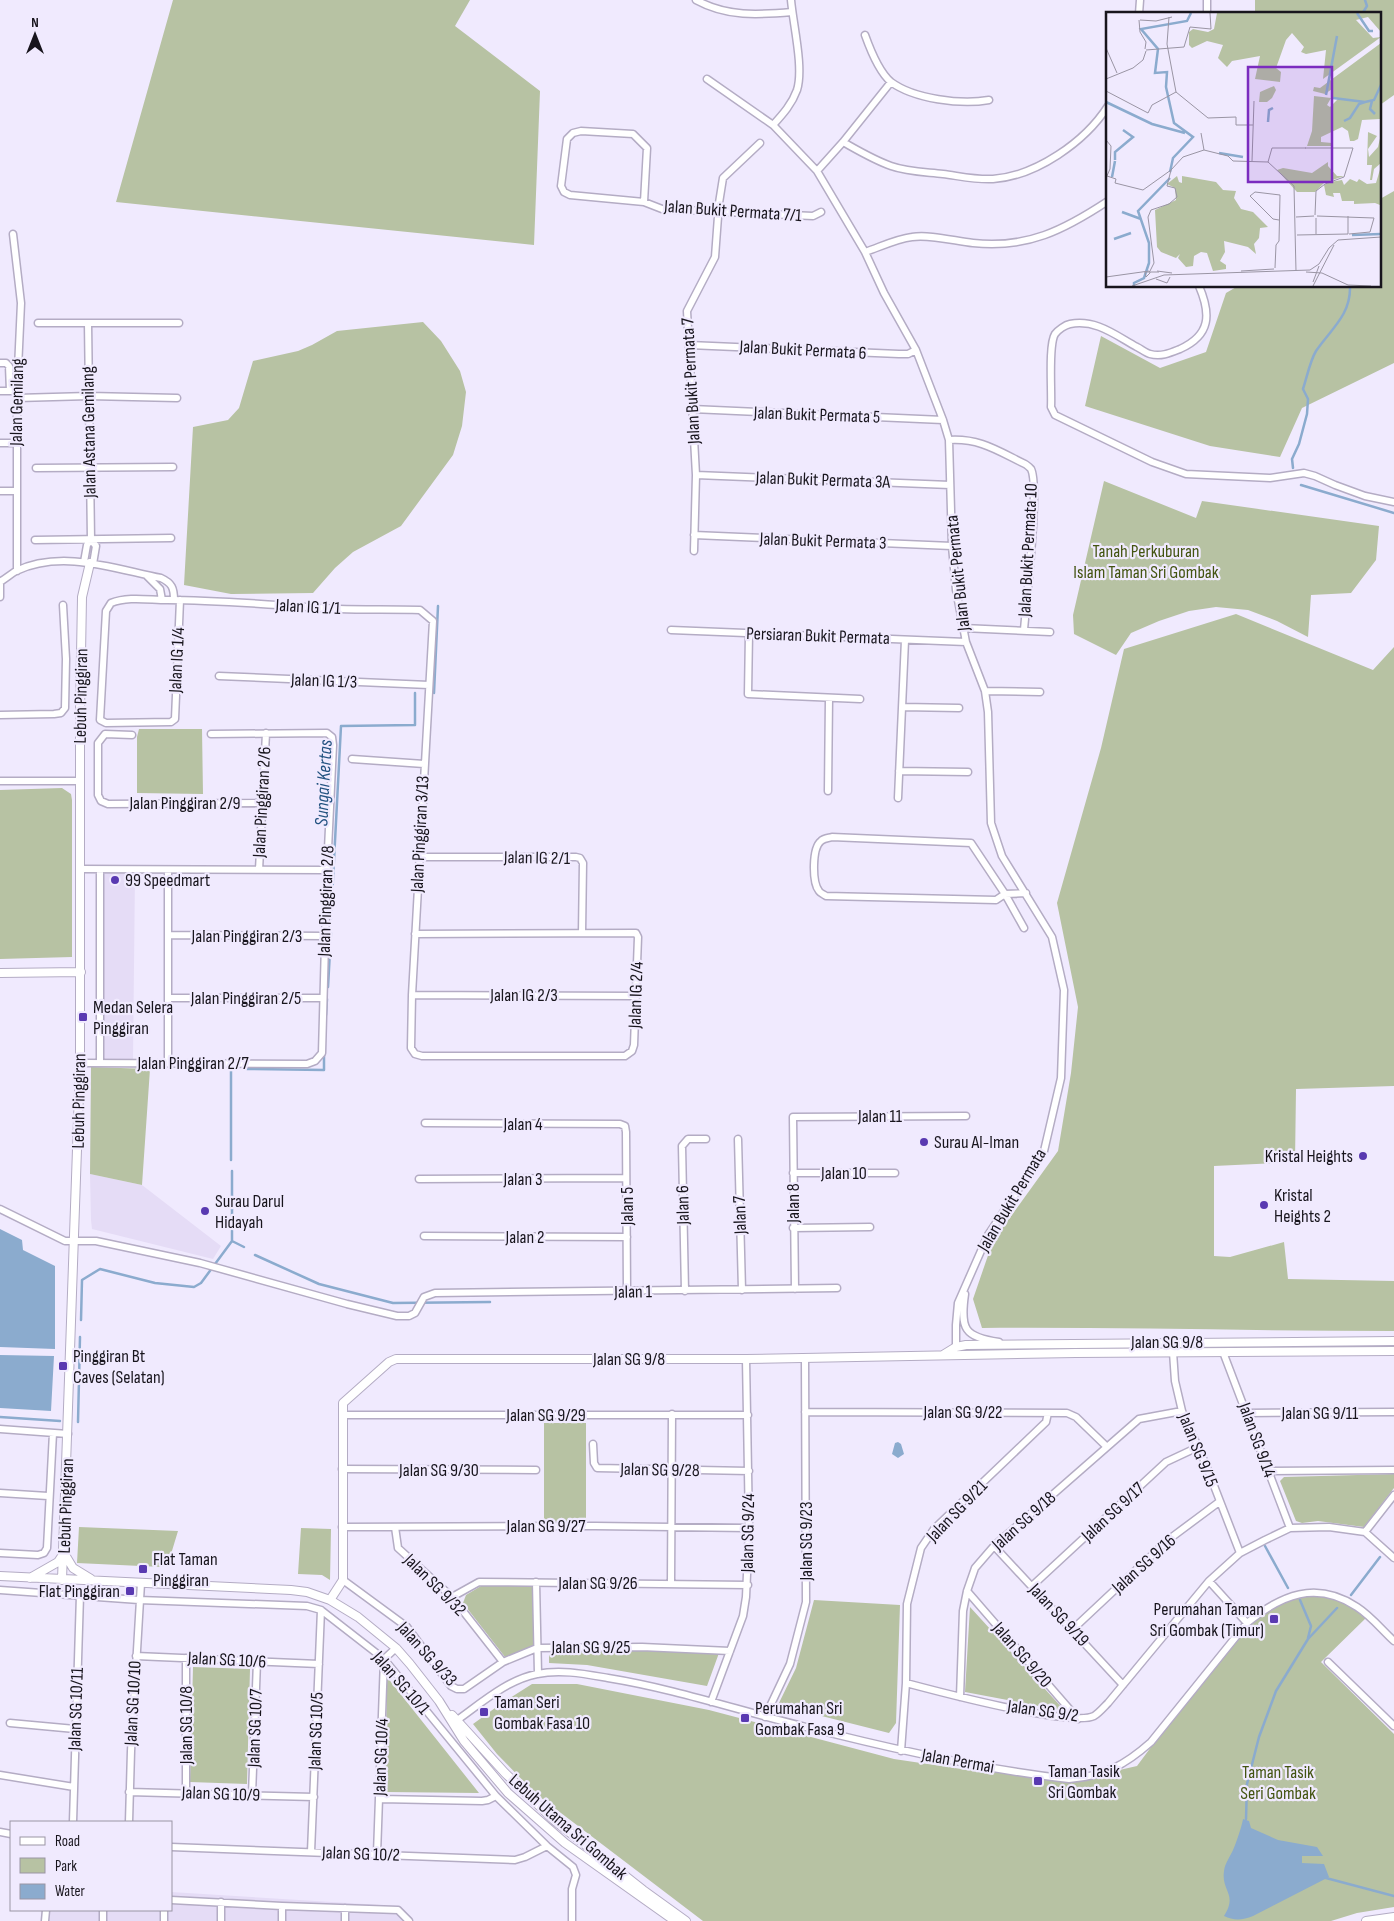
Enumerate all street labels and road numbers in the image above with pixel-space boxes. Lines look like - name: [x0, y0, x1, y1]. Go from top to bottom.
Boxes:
- street label: Jalan Bukit Permata 7/1: [663, 196, 803, 226]
- street label: Jalan Bukit Permata 7: [677, 317, 705, 446]
- street label: Jalan Bukit Permata 6: [738, 336, 867, 364]
- street label: Jalan Gemilang: [6, 358, 28, 447]
- street label: Jalan Astana Gemilang: [77, 366, 101, 499]
- street label: Jalan Bukit Permata 5: [752, 402, 881, 428]
- street label: Jalan Bukit Permata 3A: [754, 467, 891, 493]
- street label: Jalan Bukit Permata 10: [1014, 483, 1042, 618]
- street label: Jalan Bukit Permata: [941, 514, 975, 633]
- street label: Jalan Bukit Permata 3: [758, 528, 887, 554]
- street label: Jalan IG 1/1: [274, 595, 342, 619]
- street label: Persiaran Bukit Permata: [746, 623, 890, 649]
- street label: Jalan IG 1/4: [165, 626, 189, 694]
- street label: Lebuh Pinggiran: [70, 648, 92, 744]
- street label: Jalan IG 1/3: [289, 669, 358, 693]
- street label: Jalan Pinggiran 2/6: [249, 746, 275, 859]
- street label: Jalan Pinggiran 3/13: [406, 775, 434, 894]
- street label: Jalan Pinggiran 2/9: [128, 793, 241, 814]
- street label: Jalan Pinggiran 2/8: [314, 845, 338, 958]
- street label: Jalan IG 2/1: [503, 847, 571, 869]
- street label: Jalan Pinggiran 2/3: [191, 926, 302, 947]
- street label: Jalan IG 2/4: [624, 961, 648, 1030]
- street label: Jalan IG 2/3: [489, 985, 558, 1006]
- street label: Jalan Pinggiran 2/5: [190, 988, 301, 1009]
- street label: Lebuh Pinggiran: [68, 1053, 90, 1149]
- street label: Jalan Pinggiran 2/7: [136, 1053, 249, 1074]
- street label: Jalan 11: [857, 1106, 903, 1127]
- street label: Jalan 4: [503, 1114, 543, 1135]
- street label: Jalan Bukit Permata: [973, 1145, 1051, 1256]
- street label: Jalan 10: [820, 1163, 867, 1184]
- street label: Jalan 3: [502, 1169, 543, 1190]
- street label: Jalan 8: [783, 1183, 804, 1224]
- street label: Jalan 6: [672, 1185, 694, 1226]
- street label: Jalan 5: [617, 1187, 638, 1226]
- street label: Jalan 7: [729, 1195, 751, 1236]
- street label: Jalan 2: [505, 1227, 544, 1248]
- street label: Jalan 1: [613, 1281, 653, 1303]
- street label: Jalan SG 9/8: [1130, 1332, 1203, 1353]
- street label: Jalan SG 9/8: [592, 1349, 665, 1370]
- street label: Jalan SG 9/14: [1233, 1399, 1280, 1481]
- street label: Jalan SG 9/22: [922, 1402, 1003, 1423]
- street label: Jalan SG 9/11: [1281, 1403, 1359, 1424]
- street label: Jalan SG 9/29: [505, 1405, 586, 1426]
- street label: Jalan SG 9/15: [1173, 1409, 1222, 1490]
- street label: Lebuh Pinggiran: [54, 1458, 78, 1554]
- street label: Jalan SG 9/28: [619, 1459, 700, 1481]
- street label: Jalan SG 9/30: [398, 1460, 479, 1481]
- street label: Jalan SG 9/21: [922, 1475, 992, 1547]
- street label: Jalan SG 9/17: [1077, 1477, 1149, 1547]
- street label: Jalan SG 9/18: [987, 1487, 1060, 1556]
- street label: Jalan SG 9/24: [737, 1493, 759, 1574]
- street label: Jalan SG 9/23: [796, 1501, 817, 1582]
- street label: Jalan SG 9/27: [506, 1516, 586, 1537]
- street label: Jalan SG 9/16: [1107, 1530, 1180, 1599]
- street label: Jalan SG 9/32: [399, 1549, 470, 1620]
- street label: Jalan SG 9/26: [557, 1573, 638, 1594]
- street label: Jalan SG 9/19: [1024, 1578, 1093, 1651]
- street label: Jalan SG 9/33: [392, 1617, 461, 1691]
- street label: Jalan SG 9/20: [987, 1617, 1056, 1692]
- street label: Jalan SG 9/25: [551, 1637, 630, 1658]
- street label: Jalan SG 10/1: [367, 1646, 435, 1719]
- street label: Jalan SG 10/6: [186, 1647, 267, 1673]
- street label: Jalan SG 10/10: [120, 1660, 146, 1747]
- street label: Jalan SG 10/11: [64, 1666, 88, 1752]
- street label: Jalan SG 10/8: [176, 1686, 197, 1765]
- street label: Jalan SG 10/7: [243, 1688, 267, 1769]
- street label: Jalan SG 10/5: [304, 1692, 328, 1771]
- street label: Jalan SG 9/2: [1005, 1695, 1080, 1726]
- street label: Jalan SG 10/4: [369, 1717, 393, 1797]
- street label: Jalan Permai: [919, 1744, 996, 1778]
- street label: Lebuh Utama Sri Gombak: [504, 1770, 632, 1884]
- street label: Jalan SG 10/9: [180, 1782, 261, 1806]
- street label: Jalan SG 10/2: [321, 1842, 400, 1866]

